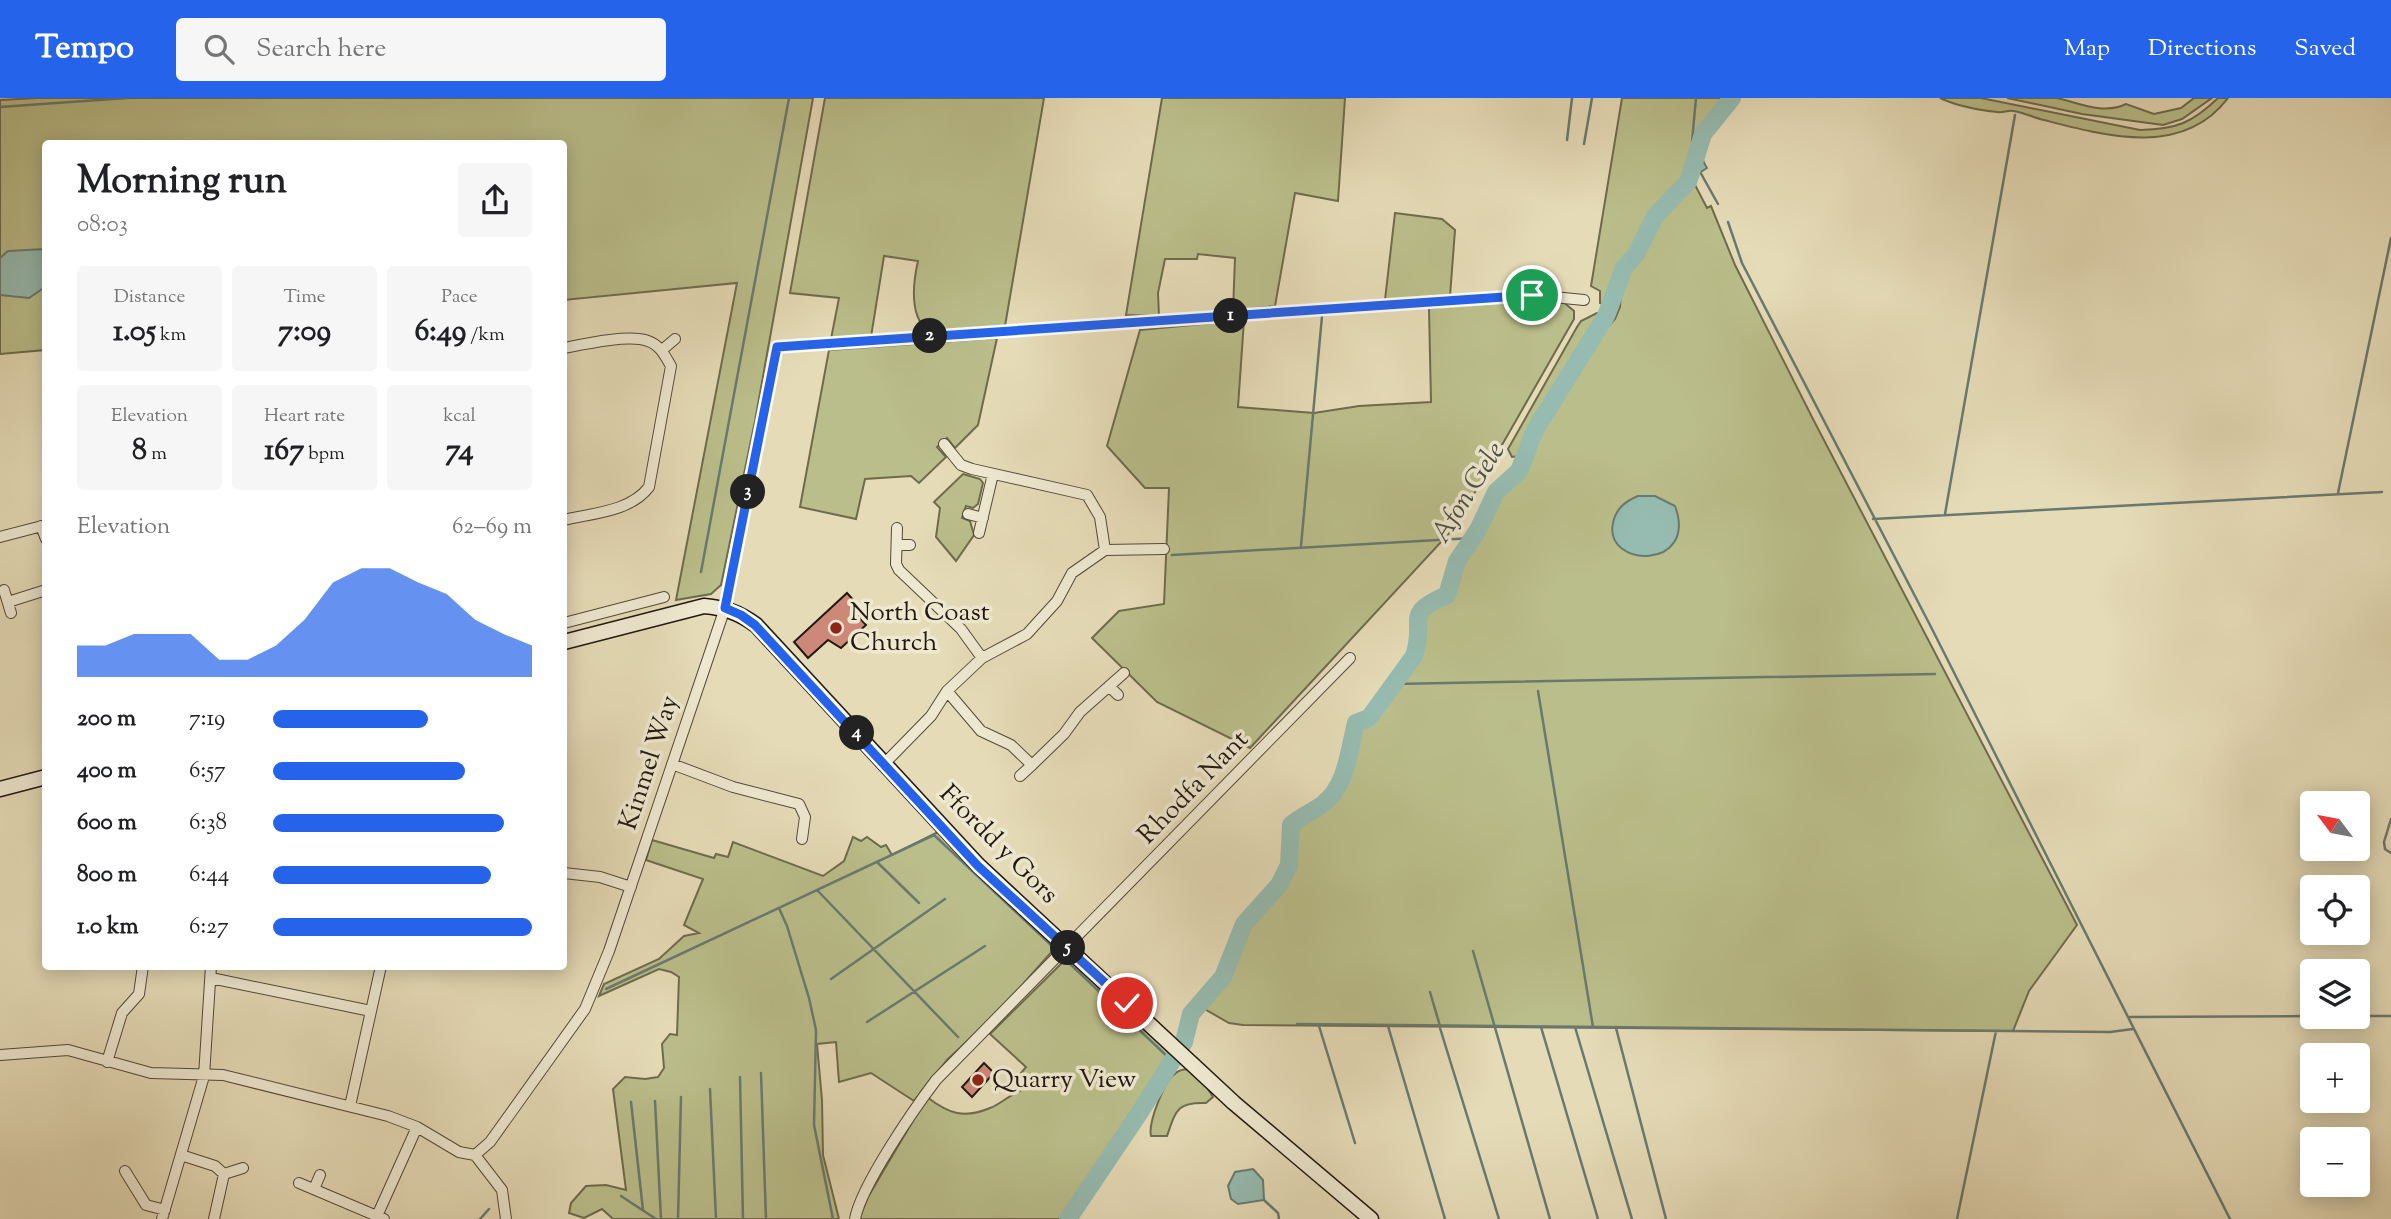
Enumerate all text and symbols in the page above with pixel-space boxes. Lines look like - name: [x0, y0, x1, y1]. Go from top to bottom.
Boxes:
- search box: [176, 18, 666, 81]
- text: Tempo: [35, 25, 134, 73]
- icon: search: [200, 30, 238, 68]
- text: Search here: [256, 31, 386, 68]
- text: Map: [2064, 32, 2110, 66]
- text: Directions: [2148, 32, 2256, 66]
- text: Saved: [2294, 32, 2356, 66]
- text: Morning run: [77, 156, 287, 210]
- button: share: [458, 163, 532, 237]
- text: 08:03: [77, 209, 128, 242]
- pin: [1502, 265, 1562, 325]
- icon: arrive: [1513, 276, 1551, 314]
- text: Distance: [114, 284, 185, 311]
- text: Time: [283, 284, 326, 311]
- text: Pace: [441, 284, 478, 311]
- pin: 1: [1214, 298, 1248, 333]
- text: 1: [1227, 302, 1234, 329]
- text: 1.05: [113, 311, 156, 354]
- text: 7:09: [278, 311, 331, 354]
- text: 6:49: [414, 311, 466, 354]
- pin: 2: [912, 318, 948, 354]
- text: km: [156, 322, 186, 349]
- text: /km: [466, 322, 505, 349]
- text: 2: [925, 322, 934, 349]
- text: Elevation: [111, 403, 188, 430]
- text: Heart rate: [264, 403, 345, 430]
- text: kcal: [443, 403, 476, 430]
- text: 8: [132, 430, 147, 473]
- text: 167: [264, 430, 304, 473]
- text: 74: [445, 430, 474, 473]
- water label: Afon Gele: [1422, 435, 1516, 551]
- text: m: [147, 441, 167, 468]
- text: bpm: [304, 441, 345, 468]
- pin: 3: [730, 474, 766, 510]
- text: 3: [744, 478, 751, 505]
- text: Elevation: [77, 511, 170, 544]
- text: 62–69 m: [452, 511, 532, 544]
- place label: North Coast Church: [850, 595, 990, 662]
- marker: North Coast Church: [828, 620, 844, 636]
- street label: Kinmel Way: [611, 691, 689, 835]
- text: 200 m: [77, 703, 136, 736]
- text: 7:19: [189, 703, 225, 736]
- pin: 4: [840, 716, 874, 750]
- text: 4: [852, 719, 861, 746]
- street label: Rhodfa Nant: [1130, 723, 1258, 853]
- text: 400 m: [77, 755, 137, 788]
- text: 6:57: [189, 755, 226, 788]
- street label: Ffordd y Gors: [930, 777, 1066, 913]
- north arrow: [2300, 791, 2370, 861]
- map controls: [2300, 791, 2370, 1197]
- text: 600 m: [77, 807, 137, 840]
- text: 6:38: [189, 807, 227, 840]
- text: 800 m: [77, 859, 137, 892]
- text: 6:44: [189, 859, 229, 892]
- button: locate: [2300, 875, 2370, 945]
- text: 1.0 km: [77, 911, 139, 944]
- text: 6:27: [189, 911, 228, 944]
- pin: 5: [1050, 930, 1086, 966]
- text: 5: [1064, 934, 1071, 961]
- button: layers: [2300, 959, 2370, 1029]
- pin: [1097, 973, 1157, 1033]
- icon: check: [1108, 984, 1146, 1022]
- button: +: [2300, 1043, 2370, 1113]
- place label: Quarry View: [992, 1062, 1136, 1099]
- marker: Quarry View: [970, 1072, 986, 1088]
- button: −: [2300, 1127, 2370, 1197]

